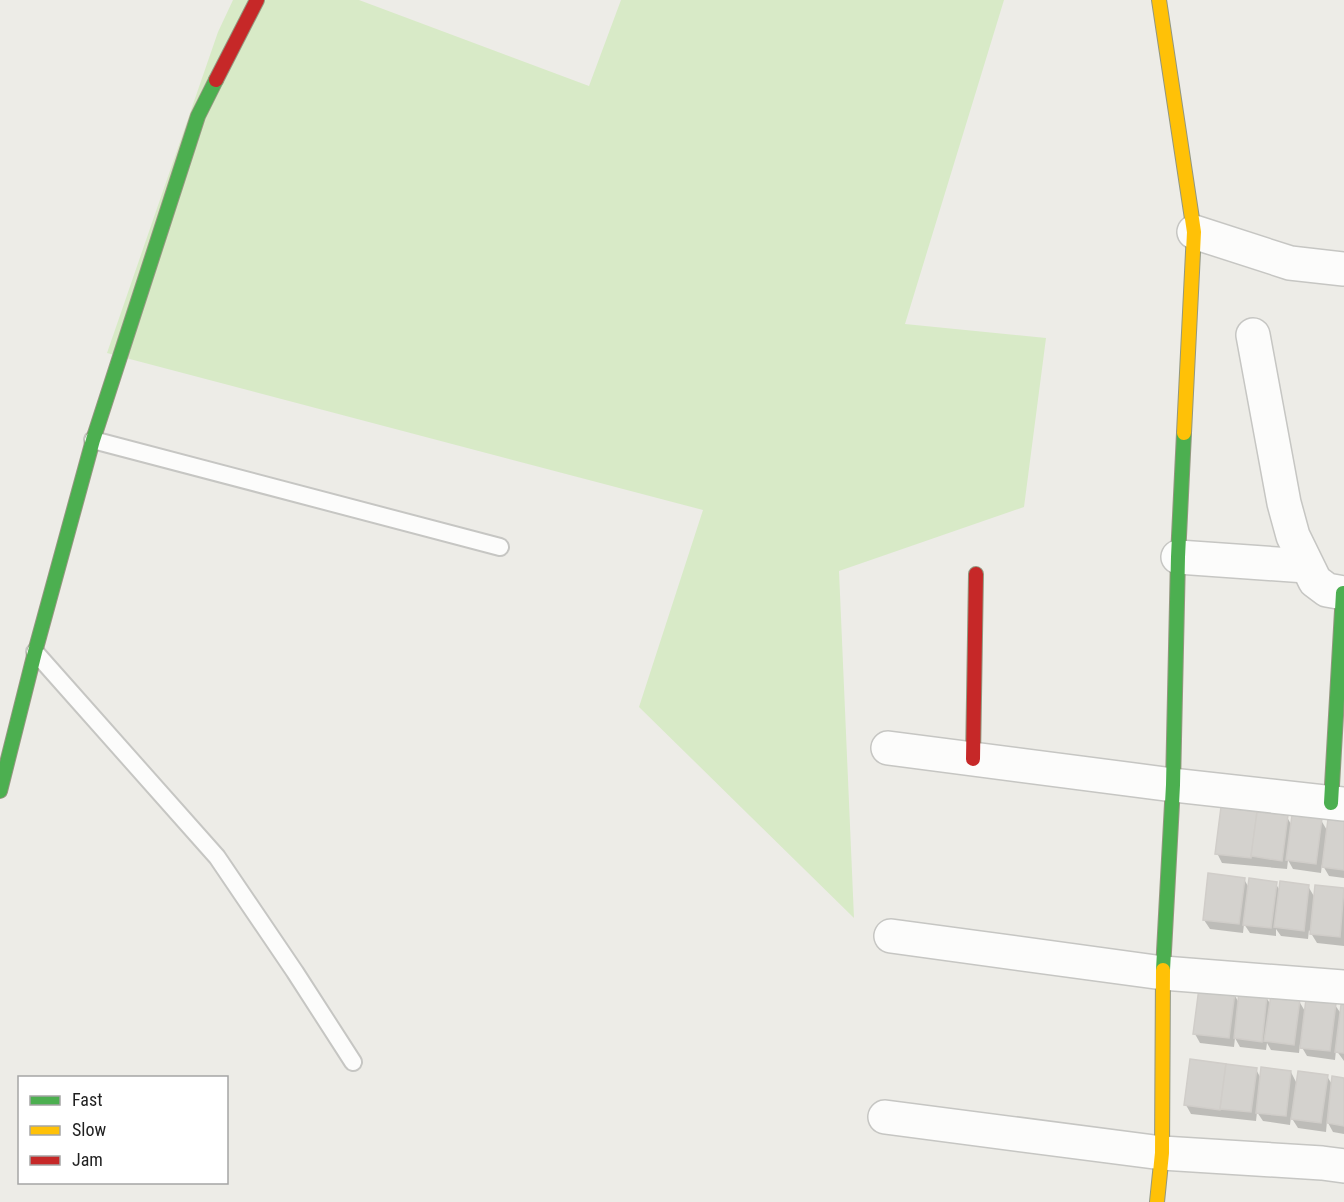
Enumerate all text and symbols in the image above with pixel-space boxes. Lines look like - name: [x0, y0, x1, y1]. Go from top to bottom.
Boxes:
- legend: [18, 1076, 228, 1184]
- text: Fast: [72, 1089, 103, 1110]
- text: Slow: [72, 1119, 107, 1140]
- text: Jam: [72, 1149, 103, 1170]

